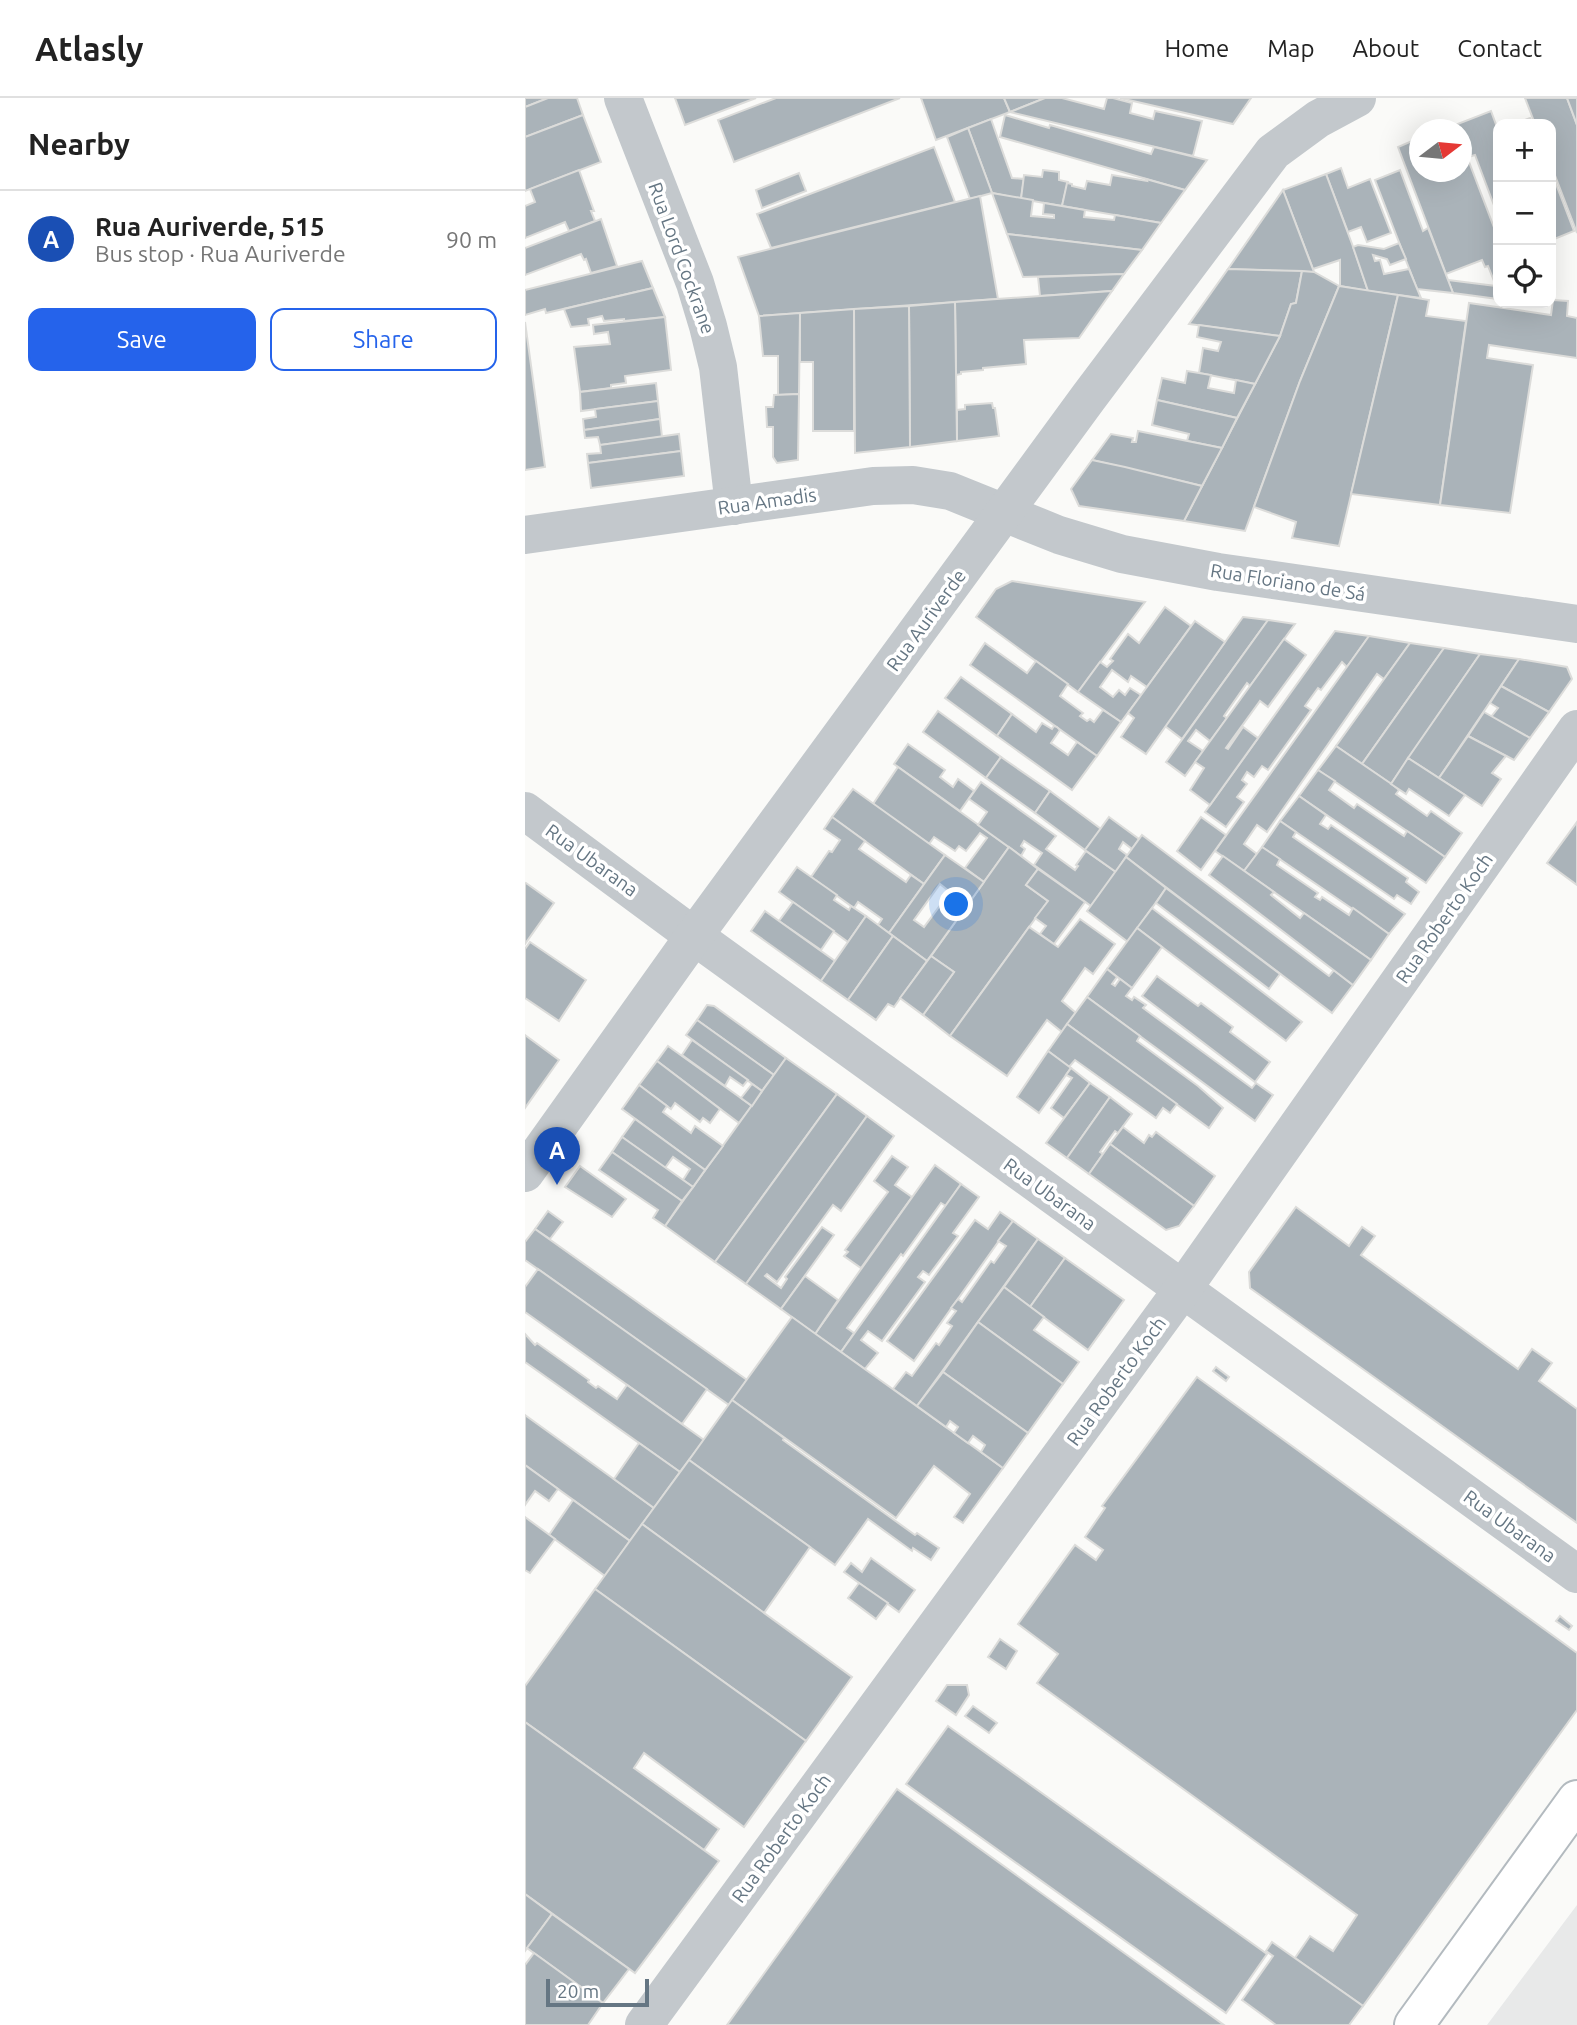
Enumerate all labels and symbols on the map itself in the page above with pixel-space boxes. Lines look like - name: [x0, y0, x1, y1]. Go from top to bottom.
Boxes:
- north arrow: [1409, 119, 1472, 182]
- street label: Rua Lord Cockrane: [644, 179, 720, 337]
- street label: Rua Amadis: [716, 483, 818, 519]
- street label: Rua Floriano de Sá: [1209, 559, 1367, 605]
- street label: Rua Auriverde: [882, 565, 970, 675]
- street label: Rua Ubarana: [542, 819, 642, 901]
- street label: Rua Roberto Koch: [1391, 849, 1497, 987]
- your location: [939, 887, 973, 921]
- pin: A: [534, 1127, 580, 1185]
- street label: Rua Ubarana: [1000, 1153, 1100, 1235]
- street label: Rua Roberto Koch: [1062, 1312, 1170, 1450]
- street label: Rua Ubarana: [1460, 1485, 1560, 1567]
- street label: Rua Roberto Koch: [727, 1769, 835, 1907]
- scale bar: [546, 1976, 649, 2008]

